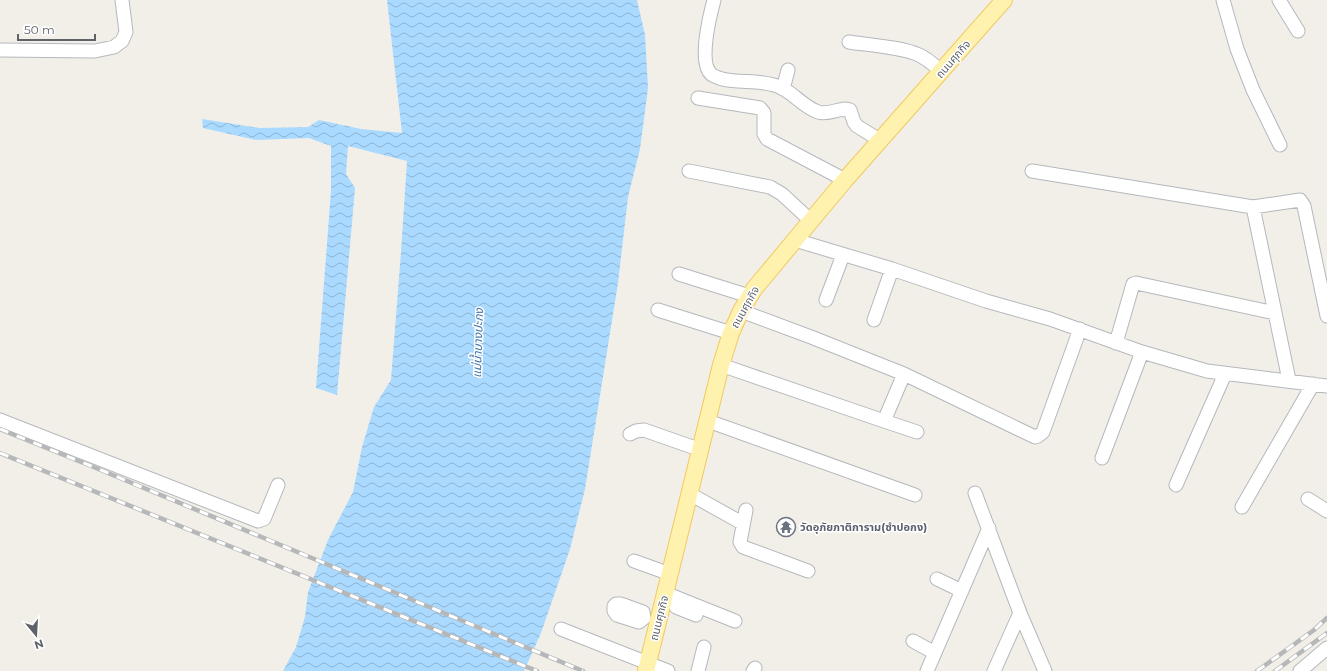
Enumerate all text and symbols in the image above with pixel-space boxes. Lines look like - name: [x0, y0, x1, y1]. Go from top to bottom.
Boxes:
- scale bar: [18, 16, 95, 42]
- text: 50 m: [24, 22, 55, 37]
- street label: ถนนศุภกิจ: [933, 37, 973, 81]
- street label: ถนนศุภกิจ: [728, 283, 762, 331]
- water label: แม่น้ำบางปะกง: [468, 307, 486, 378]
- temple icon: วัดอุภัยภาติการาม(ซำปอกง): [775, 516, 797, 538]
- place label: วัดอุภัยภาติการาม(ซำปอกง): [800, 520, 927, 534]
- street label: ถนนศุภกิจ: [647, 594, 671, 642]
- north arrow: [16, 615, 56, 655]
- text: N: [33, 636, 45, 653]

